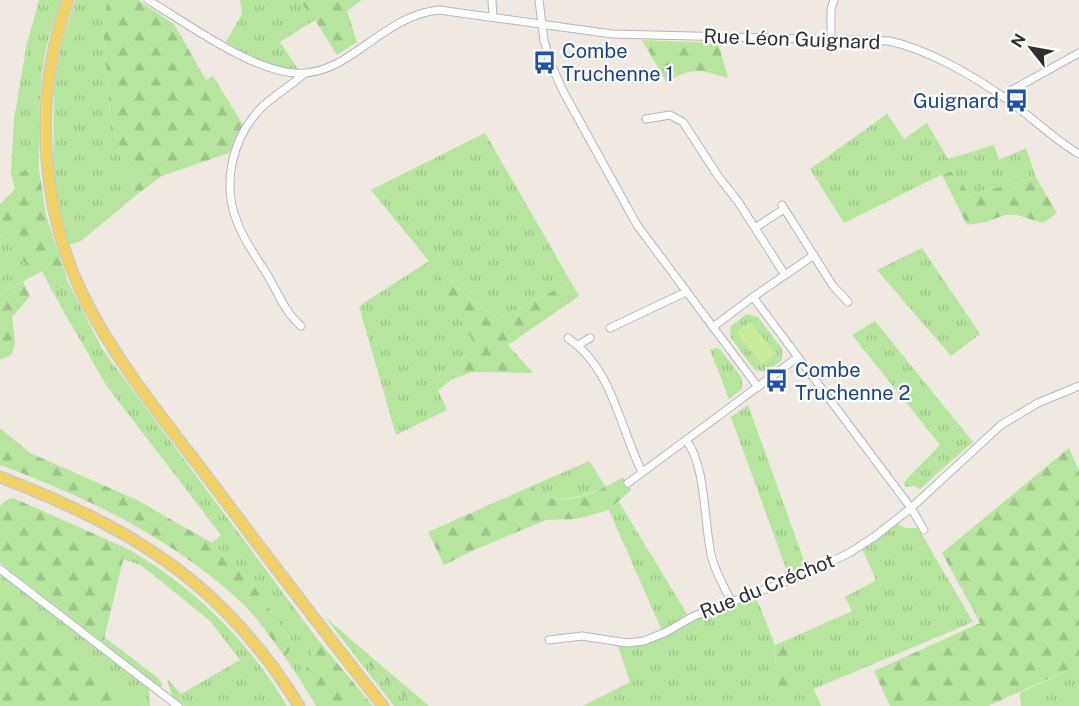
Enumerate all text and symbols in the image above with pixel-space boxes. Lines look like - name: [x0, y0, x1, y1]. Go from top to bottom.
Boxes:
- north arrow: [1001, 18, 1061, 78]
- street label: Rue Léon Guignard: [703, 24, 881, 54]
- text: N: [1007, 30, 1030, 51]
- place label: Combe Truchenne 1: [562, 39, 674, 86]
- bus stop icon: Combe Truchenne 1: [531, 49, 557, 75]
- bus stop icon: Guignard: [1004, 88, 1030, 114]
- place label: Guignard: [913, 89, 999, 113]
- place label: Combe Truchenne 2: [795, 358, 910, 405]
- bus stop icon: Combe Truchenne 2: [764, 368, 790, 394]
- street label: Rue du Créchot: [696, 548, 838, 624]

